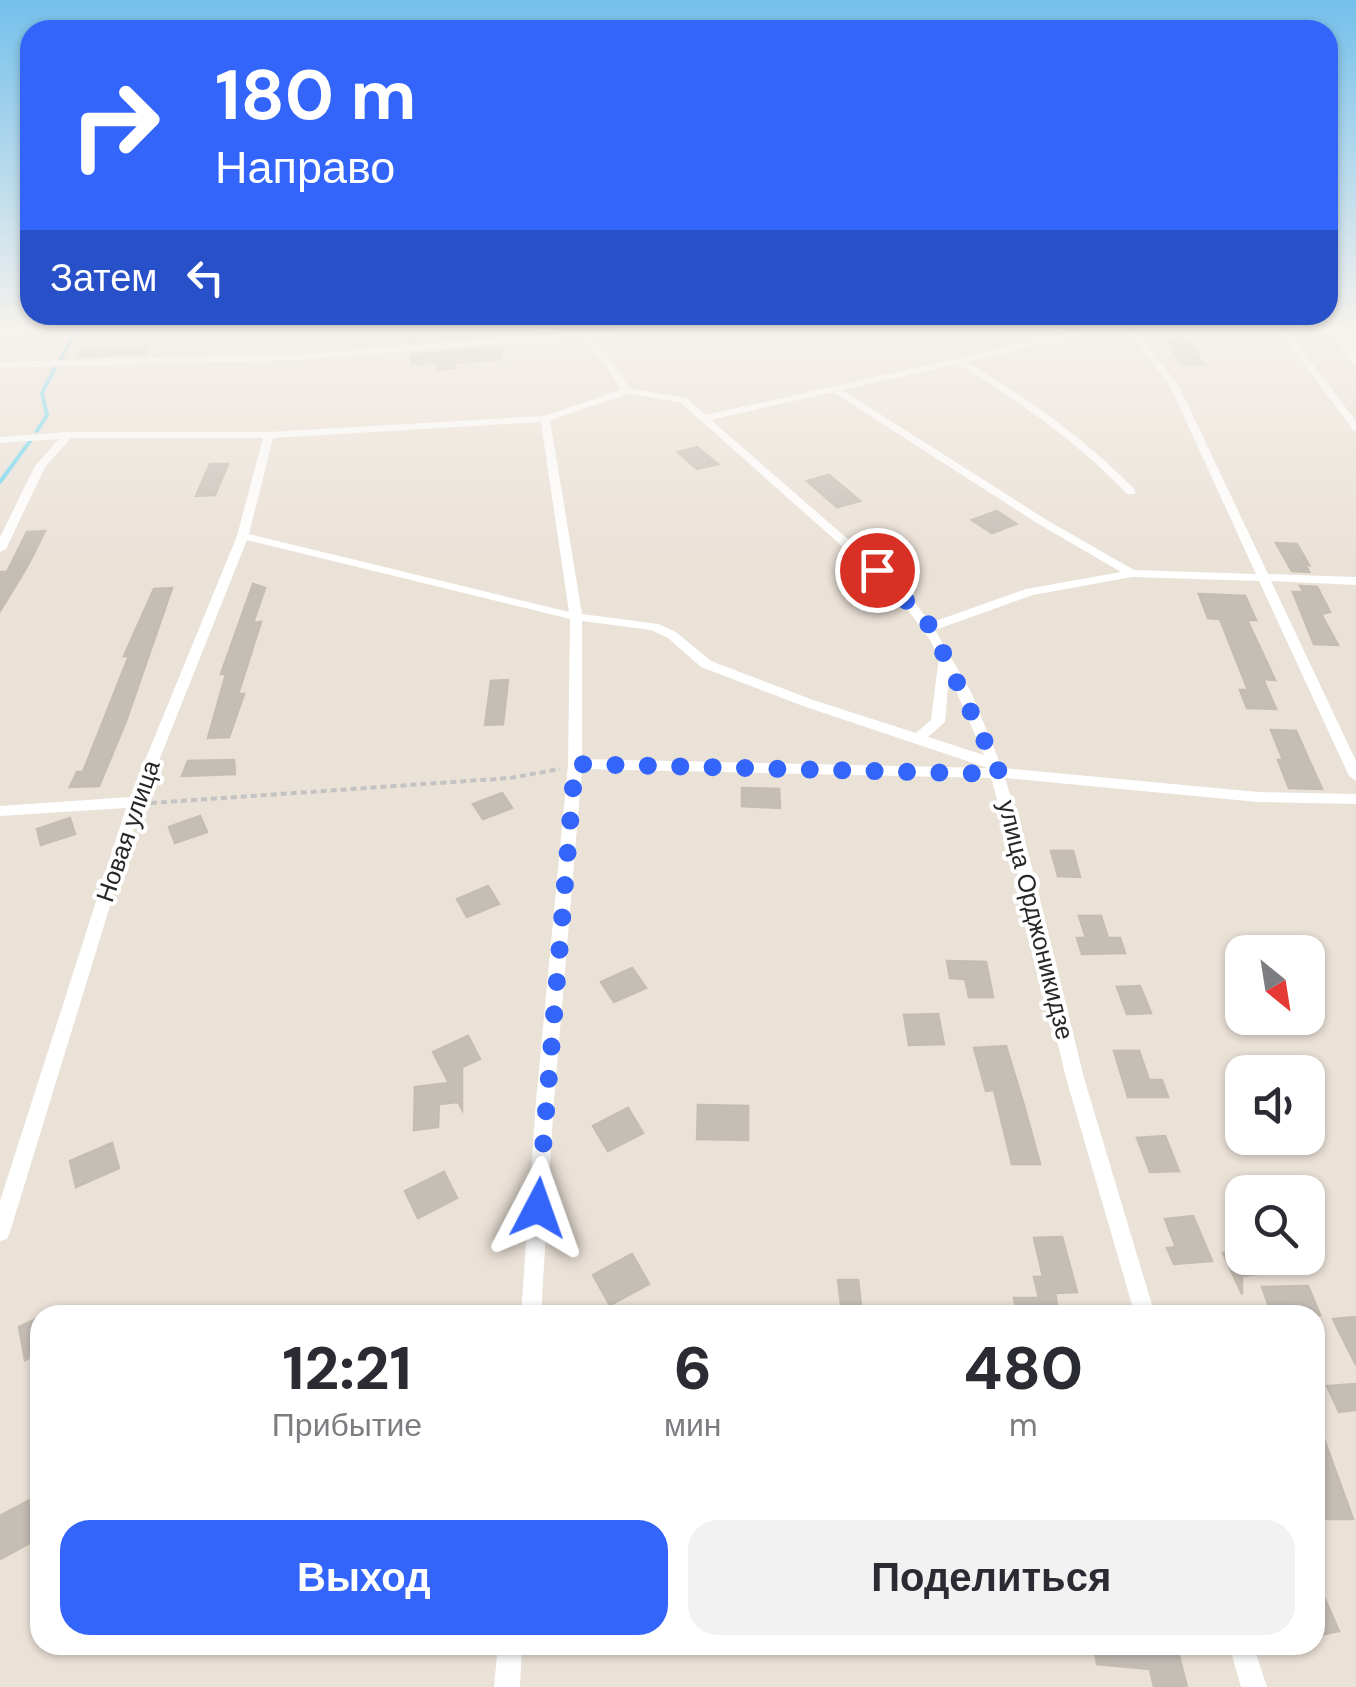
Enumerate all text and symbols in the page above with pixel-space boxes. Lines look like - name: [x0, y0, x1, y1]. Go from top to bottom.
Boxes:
- text: 180 m: [215, 50, 416, 141]
- icon: right: [50, 60, 180, 190]
- text: Направо: [215, 138, 395, 197]
- icon: left: [178, 250, 233, 305]
- text: Затем: [50, 253, 158, 303]
- pin: [835, 528, 920, 613]
- icon: arrive: [850, 543, 905, 598]
- street label: Новая улица: [88, 756, 168, 906]
- street label: улица Орджоникидзе: [990, 797, 1082, 1043]
- north arrow: [1225, 935, 1325, 1035]
- map controls: [1225, 935, 1325, 1275]
- button: sound: [1225, 1055, 1325, 1155]
- position arrow: [486, 1156, 590, 1260]
- button: search: [1225, 1175, 1325, 1275]
- text: 12:21: [282, 1329, 412, 1408]
- text: 6: [674, 1329, 712, 1408]
- text: 480: [963, 1329, 1083, 1408]
- text: Прибытие: [272, 1404, 422, 1446]
- text: мин: [664, 1404, 722, 1446]
- text: m: [1009, 1404, 1038, 1446]
- button: Выход: [60, 1520, 668, 1635]
- button: Поделиться: [688, 1520, 1295, 1635]

